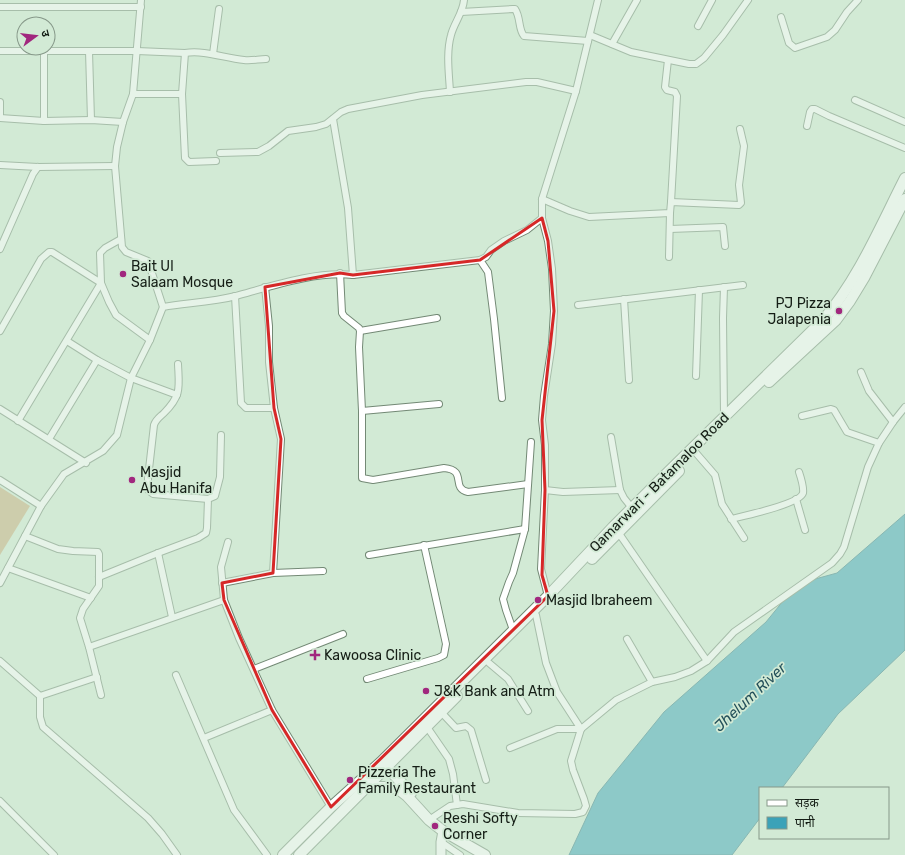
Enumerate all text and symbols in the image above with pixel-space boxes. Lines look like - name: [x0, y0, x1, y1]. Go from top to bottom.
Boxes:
- north arrow: [16, 16, 56, 56]
- text: उ: [38, 29, 52, 39]
- place label: Bait Ul Salaam Mosque: [131, 258, 233, 291]
- marker: Bait Ul Salaam Mosque: [118, 269, 128, 279]
- place label: PJ Pizza Jalapenia: [768, 295, 831, 328]
- marker: PJ Pizza Jalapenia: [834, 306, 844, 316]
- street label: Qamarwari - Batamaloo Road: [586, 409, 733, 556]
- place label: Masjid Abu Hanifa: [140, 464, 212, 497]
- marker: Masjid Abu Hanifa: [127, 475, 137, 485]
- place label: Masjid Ibraheem: [546, 592, 652, 609]
- marker: Masjid Ibraheem: [533, 595, 543, 605]
- place label: Kawoosa Clinic: [324, 647, 421, 664]
- marker: Kawoosa Clinic: [309, 649, 321, 661]
- water label: Jhelum River: [710, 658, 791, 735]
- place label: J&K Bank and Atm: [434, 683, 555, 700]
- marker: J&K Bank and Atm: [421, 686, 431, 696]
- place label: Pizzeria The Family Restaurant: [358, 764, 477, 797]
- marker: Pizzeria The Family Restaurant: [345, 775, 355, 785]
- legend: [759, 787, 889, 839]
- text: सड़क: [795, 796, 820, 810]
- place label: Reshi Softy Corner: [443, 810, 518, 843]
- text: पानी: [795, 815, 816, 830]
- marker: Reshi Softy Corner: [430, 821, 440, 831]

